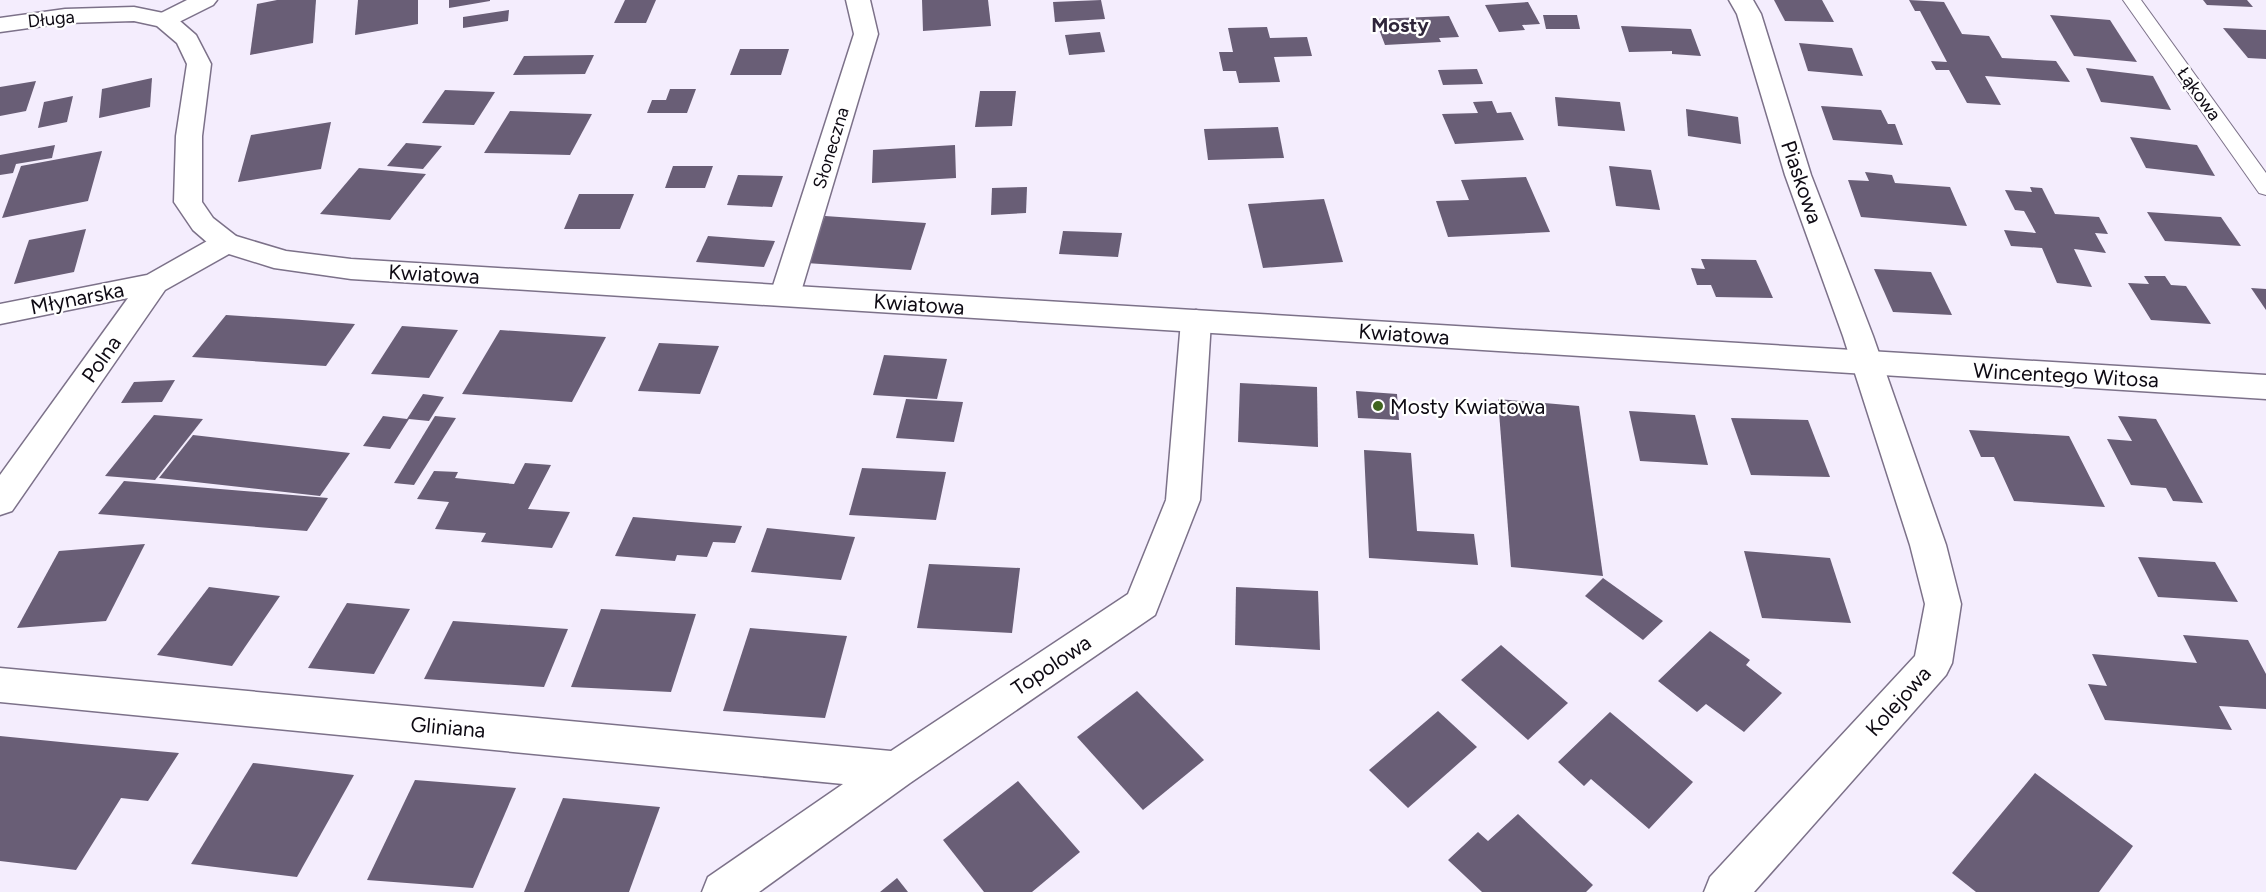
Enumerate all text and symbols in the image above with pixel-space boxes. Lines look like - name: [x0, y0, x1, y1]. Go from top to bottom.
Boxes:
- street label: Długa: [26, 6, 76, 32]
- district label: Mosty: [1371, 13, 1429, 37]
- street label: Łąkowa: [2172, 63, 2226, 125]
- street label: Słoneczna: [808, 104, 854, 192]
- street label: Piaskowa: [1776, 137, 1828, 227]
- street label: Kwiatowa: [388, 259, 480, 289]
- street label: Młynarska: [28, 277, 126, 319]
- street label: Kwiatowa: [873, 288, 965, 320]
- street label: Kwiatowa: [1358, 318, 1450, 350]
- street label: Polna: [76, 331, 126, 387]
- street label: Wincentego Witosa: [1973, 358, 2159, 392]
- place label: Mosty Kwiatowa: [1390, 394, 1545, 419]
- marker: Mosty Kwiatowa: [1371, 399, 1385, 413]
- street label: Topolowa: [1006, 629, 1096, 701]
- street label: Kolejowa: [1860, 661, 1936, 741]
- street label: Gliniana: [409, 711, 487, 743]

